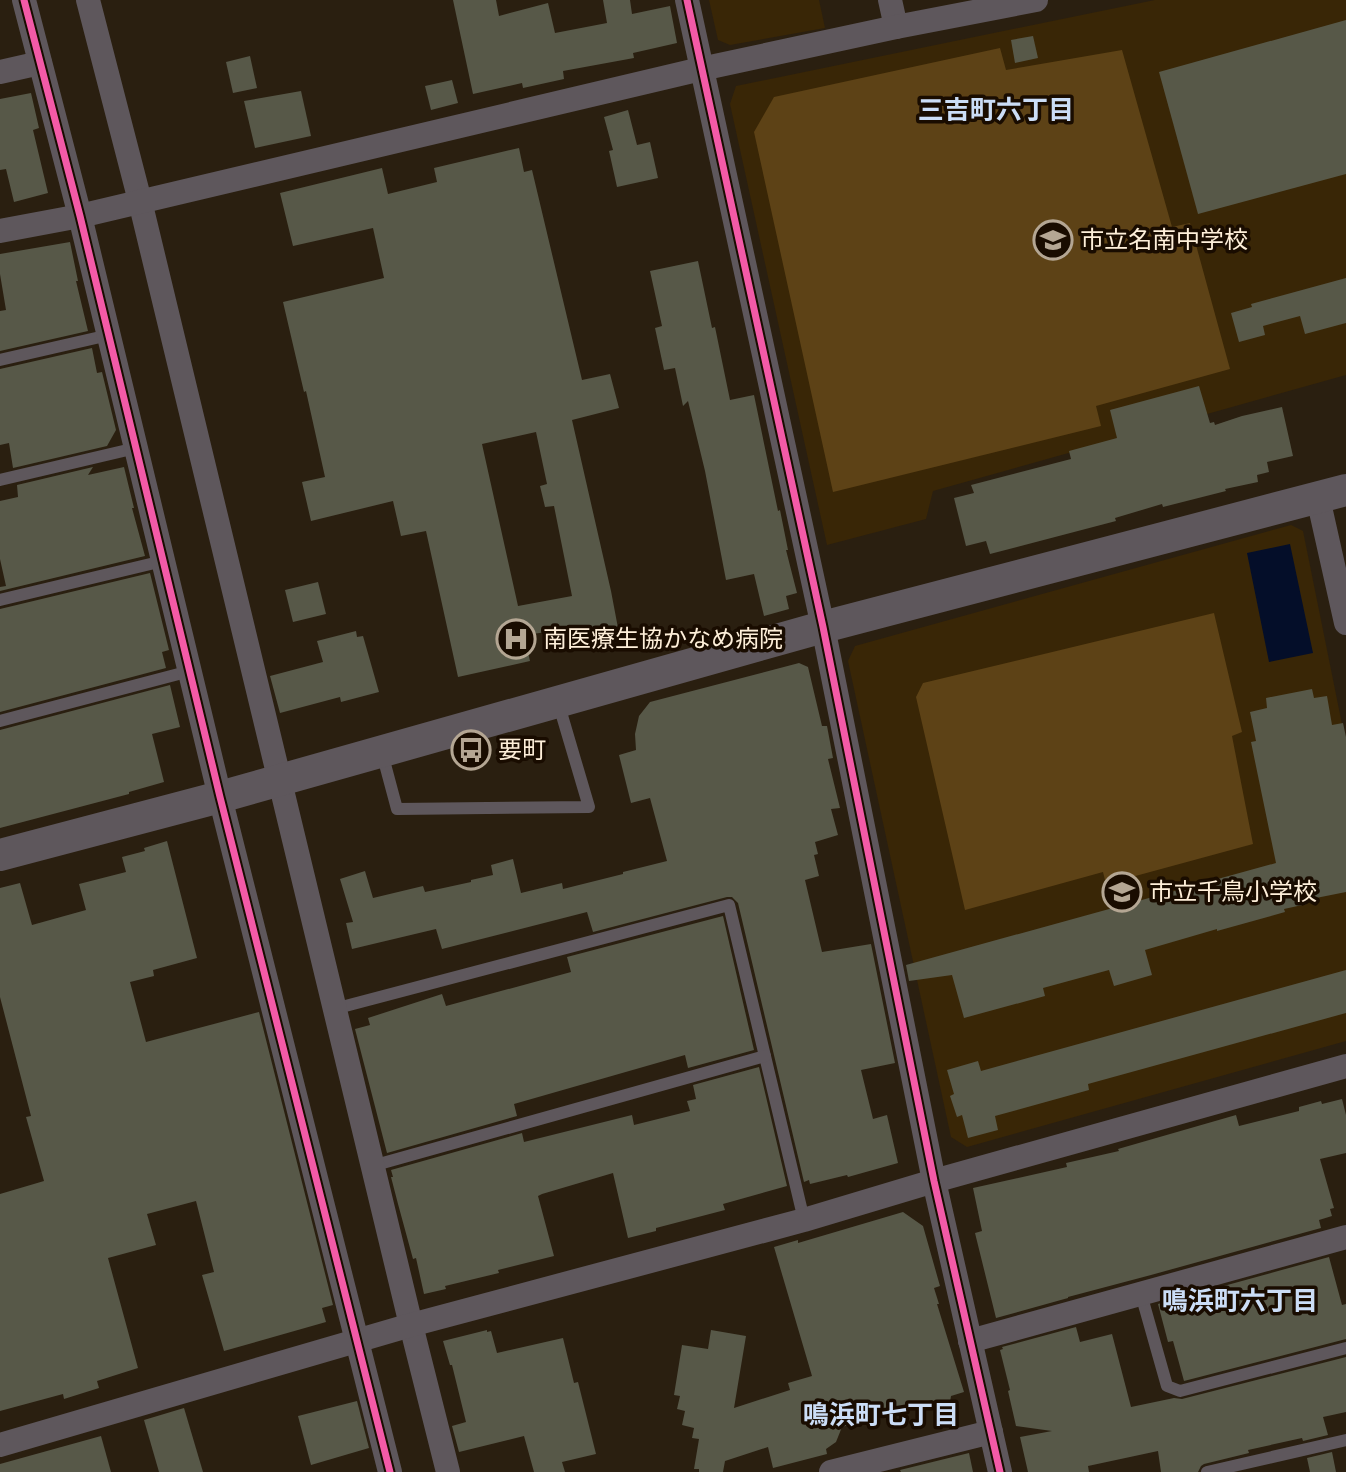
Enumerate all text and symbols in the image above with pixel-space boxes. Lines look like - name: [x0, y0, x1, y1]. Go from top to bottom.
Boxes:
- district label: 三吉町六丁目: [918, 95, 1074, 127]
- school or university icon: 市立名南中学校: [1032, 219, 1074, 261]
- place label: 市立名南中学校: [1080, 225, 1248, 255]
- hospital icon: 南医療生協かなめ病院: [495, 618, 537, 660]
- place label: 南医療生協かなめ病院: [543, 624, 783, 654]
- bus stop icon: 要町: [450, 729, 492, 771]
- place label: 要町: [498, 735, 546, 765]
- school or university icon: 市立千鳥小学校: [1101, 871, 1143, 913]
- place label: 市立千鳥小学校: [1149, 877, 1317, 907]
- district label: 鳴浜町六丁目: [1162, 1286, 1318, 1318]
- district label: 鳴浜町七丁目: [803, 1400, 959, 1432]

